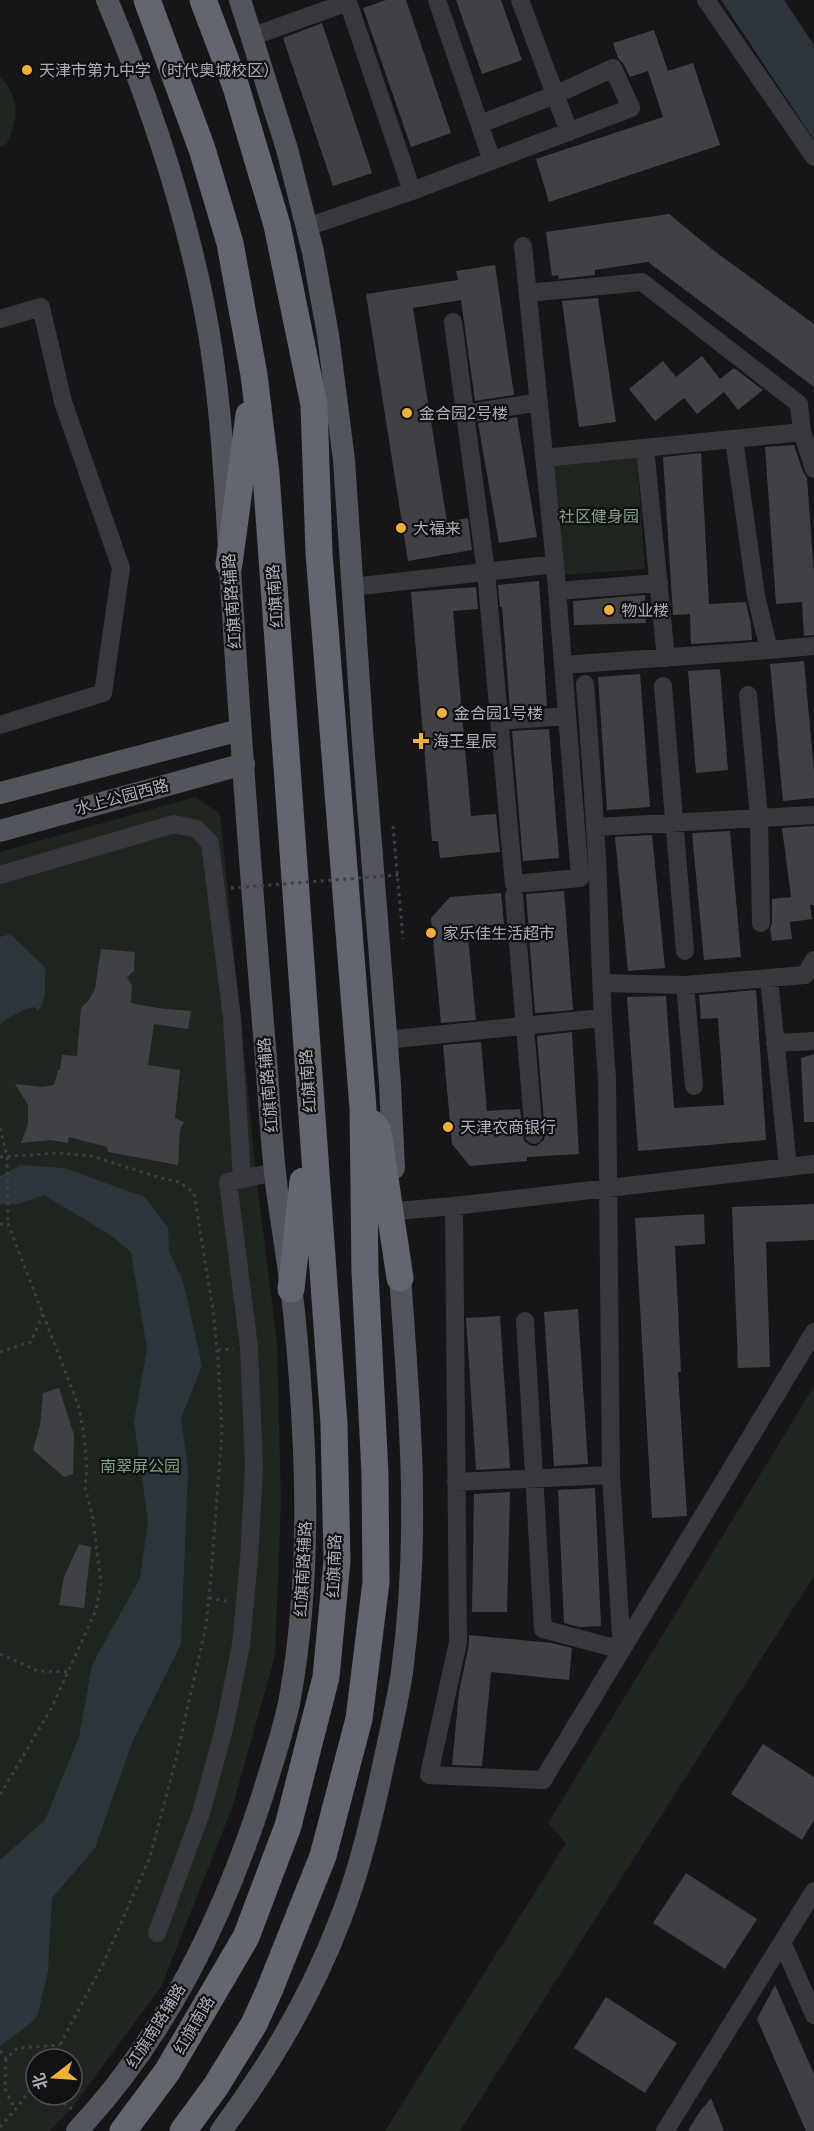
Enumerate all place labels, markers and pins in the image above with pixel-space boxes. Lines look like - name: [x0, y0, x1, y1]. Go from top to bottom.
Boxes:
- place label: 天津市第九中学（时代奥城校区）: [39, 62, 279, 79]
- marker: 天津市第九中学（时代奥城校区）: [20, 63, 34, 77]
- place label: 金合园2号楼: [419, 405, 508, 422]
- marker: 金合园2号楼: [400, 406, 414, 420]
- place label: 大福来: [413, 520, 461, 537]
- marker: 大福来: [394, 521, 408, 535]
- place label: 物业楼: [621, 602, 669, 619]
- marker: 物业楼: [602, 603, 616, 617]
- place label: 金合园1号楼: [454, 705, 543, 722]
- marker: 金合园1号楼: [435, 706, 449, 720]
- place label: 海王星辰: [433, 733, 497, 750]
- marker: 海王星辰: [414, 734, 428, 748]
- place label: 家乐佳生活超市: [443, 925, 555, 942]
- marker: 家乐佳生活超市: [424, 926, 438, 940]
- place label: 天津农商银行: [460, 1119, 556, 1136]
- marker: 天津农商银行: [441, 1120, 455, 1134]

